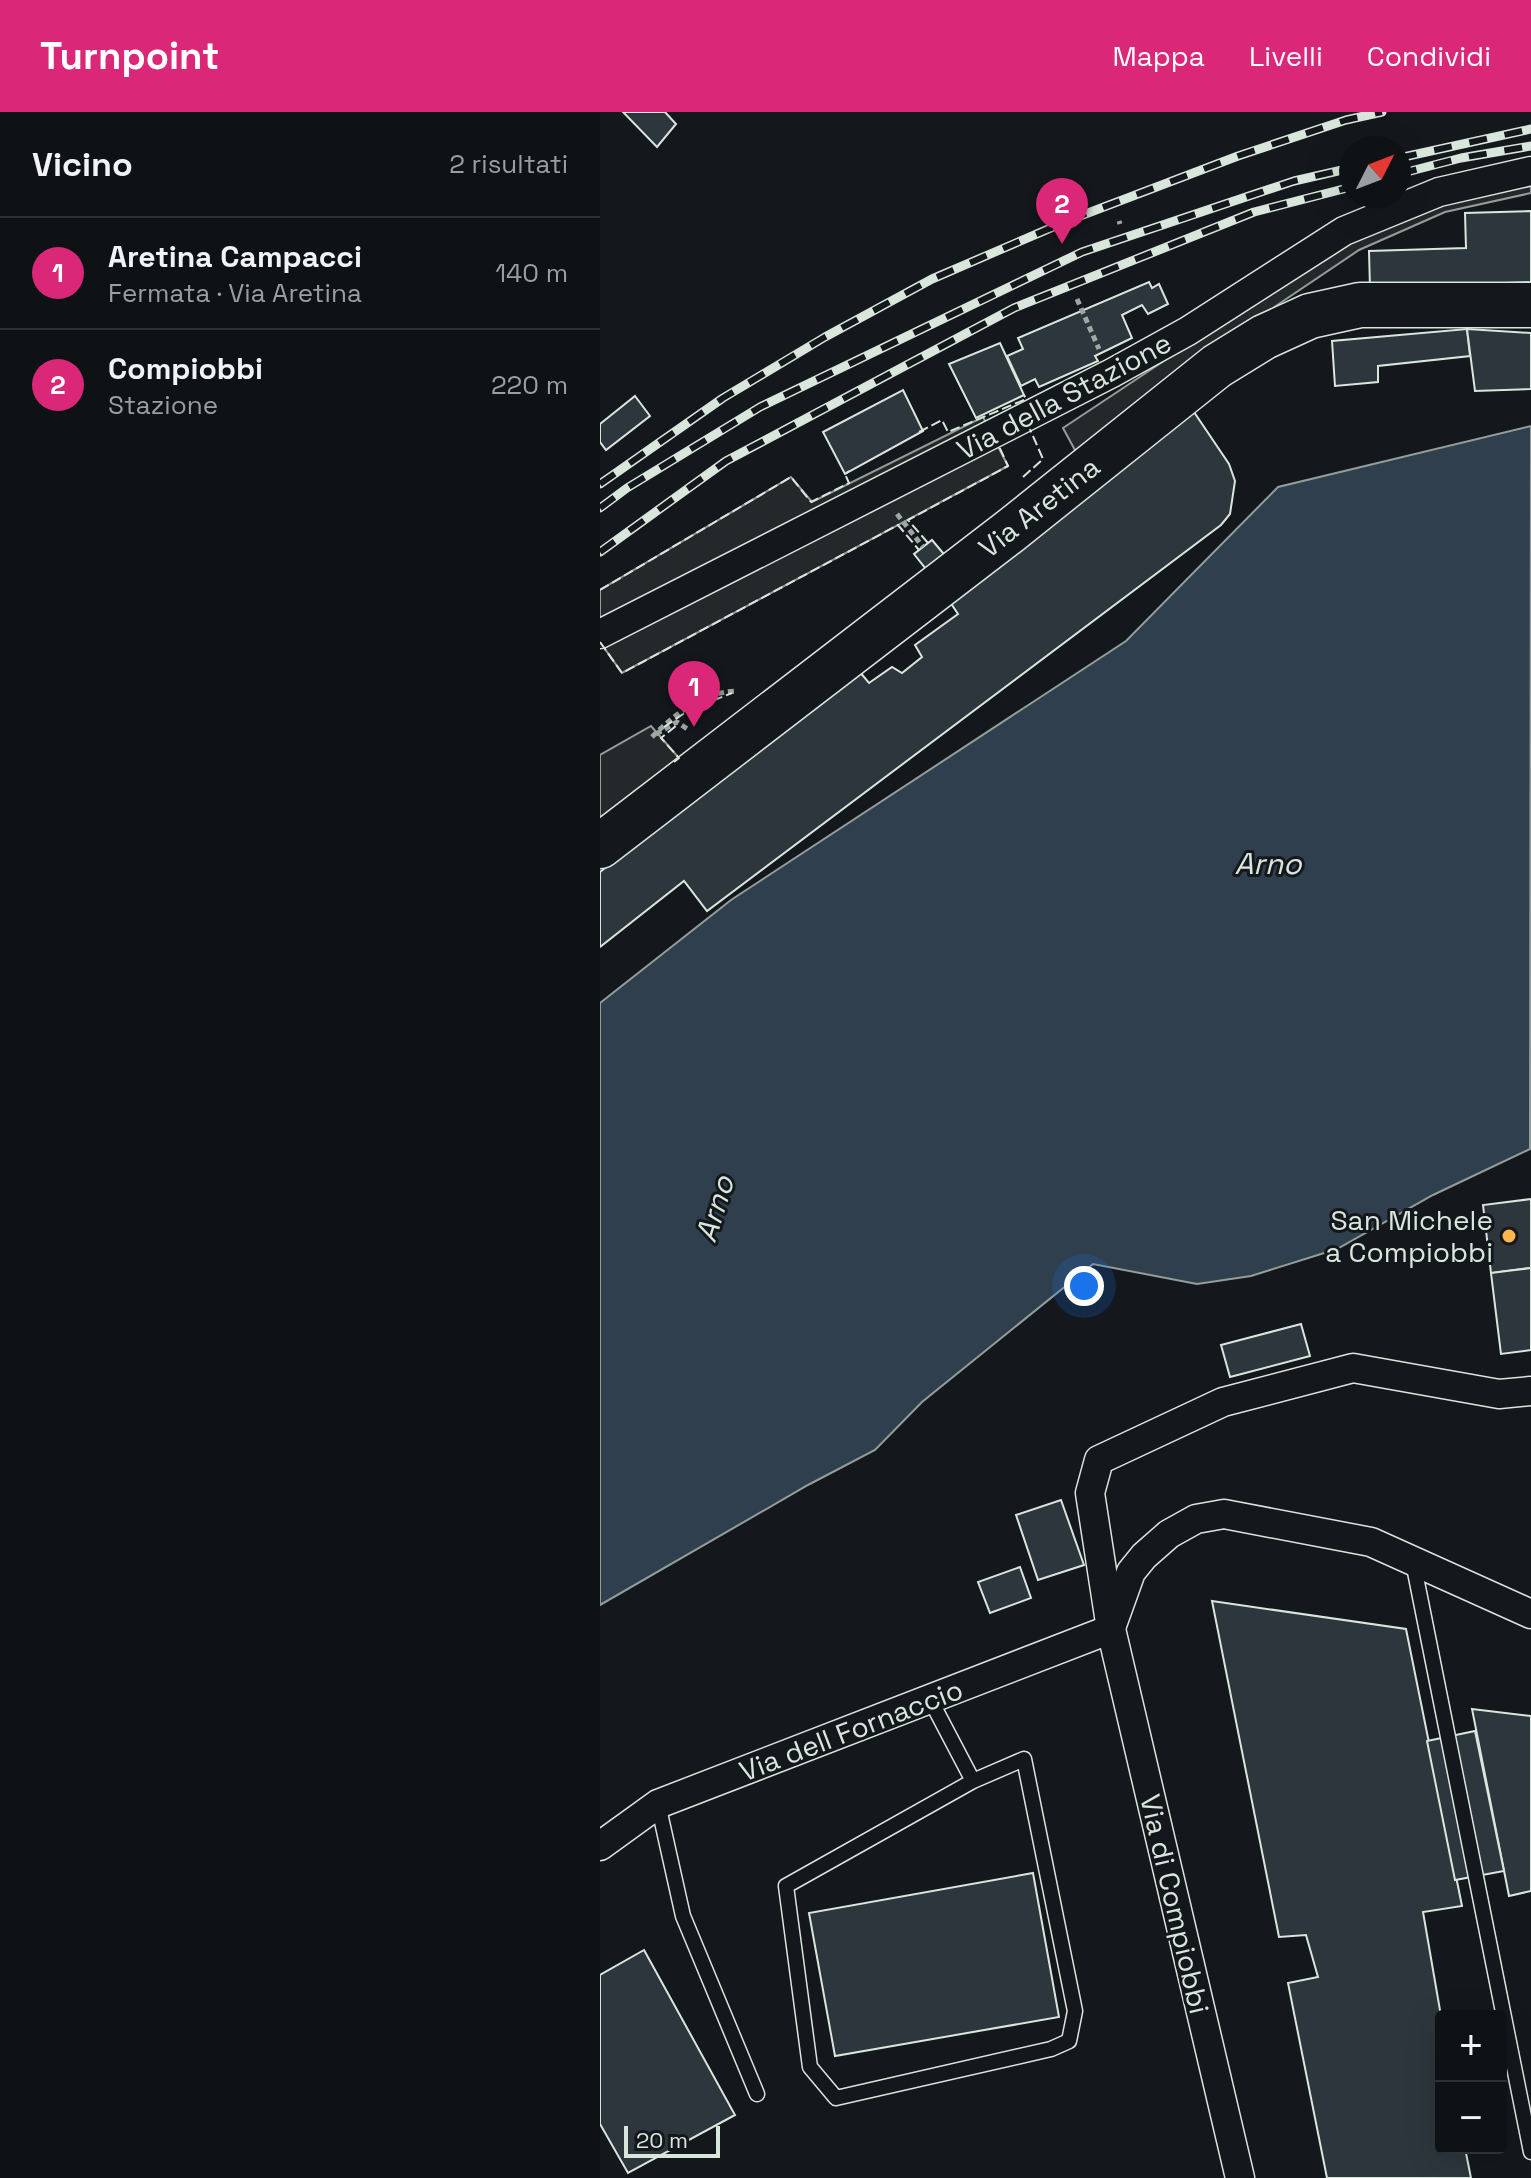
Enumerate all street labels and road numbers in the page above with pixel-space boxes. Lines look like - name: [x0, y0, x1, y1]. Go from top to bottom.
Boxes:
- street label: Via della Stazione: [951, 324, 1177, 468]
- street label: Via Aretina: [971, 449, 1107, 565]
- street label: Via dell Fornaccio: [734, 1671, 968, 1789]
- street label: Via di Compiobbi: [1132, 1791, 1218, 2017]

